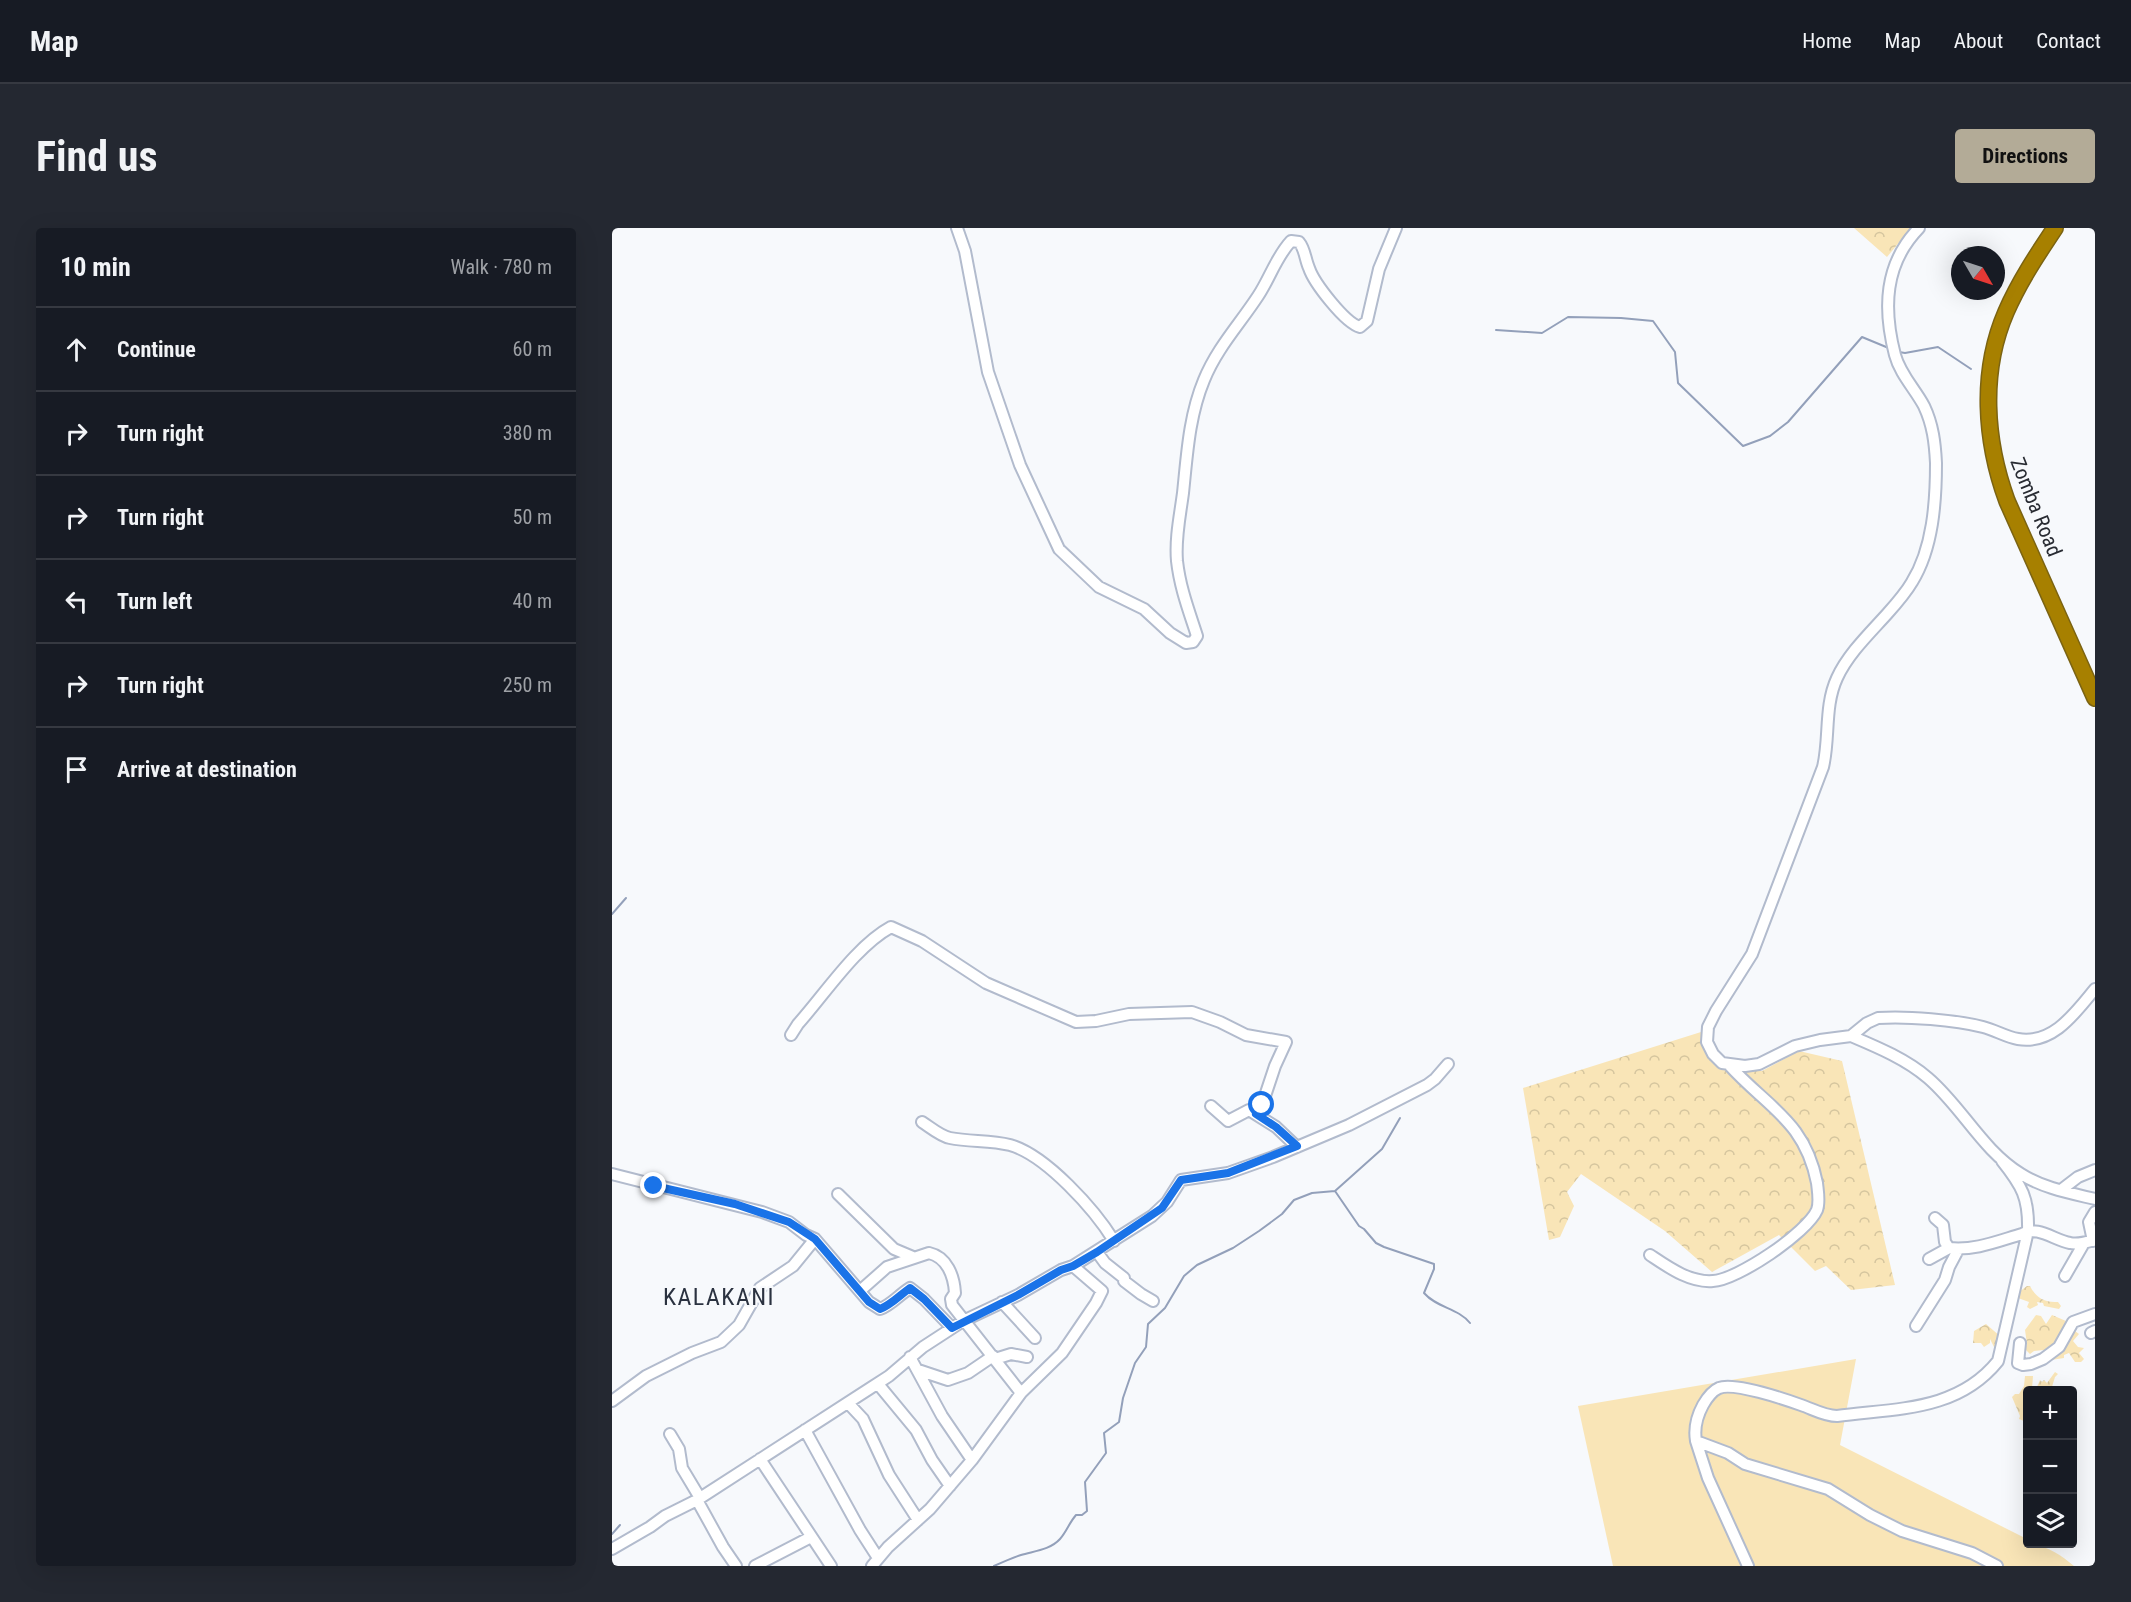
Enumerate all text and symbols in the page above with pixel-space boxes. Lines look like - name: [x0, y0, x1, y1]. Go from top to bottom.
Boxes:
- text: Map: [30, 25, 78, 58]
- text: Home: [1802, 29, 1852, 53]
- text: Map: [1885, 29, 1921, 53]
- text: About: [1954, 29, 2003, 53]
- text: Contact: [2036, 29, 2101, 53]
- button: Directions: [1955, 129, 2095, 183]
- text: Find us: [36, 132, 157, 181]
- north arrow: [1951, 246, 2005, 300]
- text: 10 min: [60, 252, 131, 282]
- text: Walk · 780 m: [451, 255, 552, 279]
- icon: ahead: [60, 333, 93, 366]
- text: Continue: [117, 337, 196, 362]
- text: 60 m: [513, 337, 552, 361]
- icon: right: [60, 417, 93, 450]
- text: Turn right: [117, 421, 204, 446]
- text: 380 m: [503, 421, 552, 445]
- street label: Zomba Road: [2005, 454, 2067, 560]
- icon: right: [60, 501, 93, 534]
- text: Turn right: [117, 505, 204, 530]
- text: 50 m: [513, 505, 552, 529]
- icon: left: [60, 585, 93, 618]
- text: Turn left: [117, 589, 192, 614]
- text: 40 m: [513, 589, 552, 613]
- icon: right: [60, 669, 93, 702]
- text: Turn right: [117, 673, 204, 698]
- text: 250 m: [503, 673, 552, 697]
- icon: arrive: [60, 753, 93, 786]
- text: Arrive at destination: [117, 757, 297, 782]
- route start: [1248, 1091, 1274, 1117]
- route end: [640, 1172, 666, 1198]
- district label: KALAKANI: [663, 1283, 775, 1311]
- map controls: [2023, 1386, 2077, 1548]
- button: +: [2023, 1386, 2077, 1440]
- button: −: [2023, 1440, 2077, 1494]
- button: layers: [2023, 1494, 2077, 1548]

